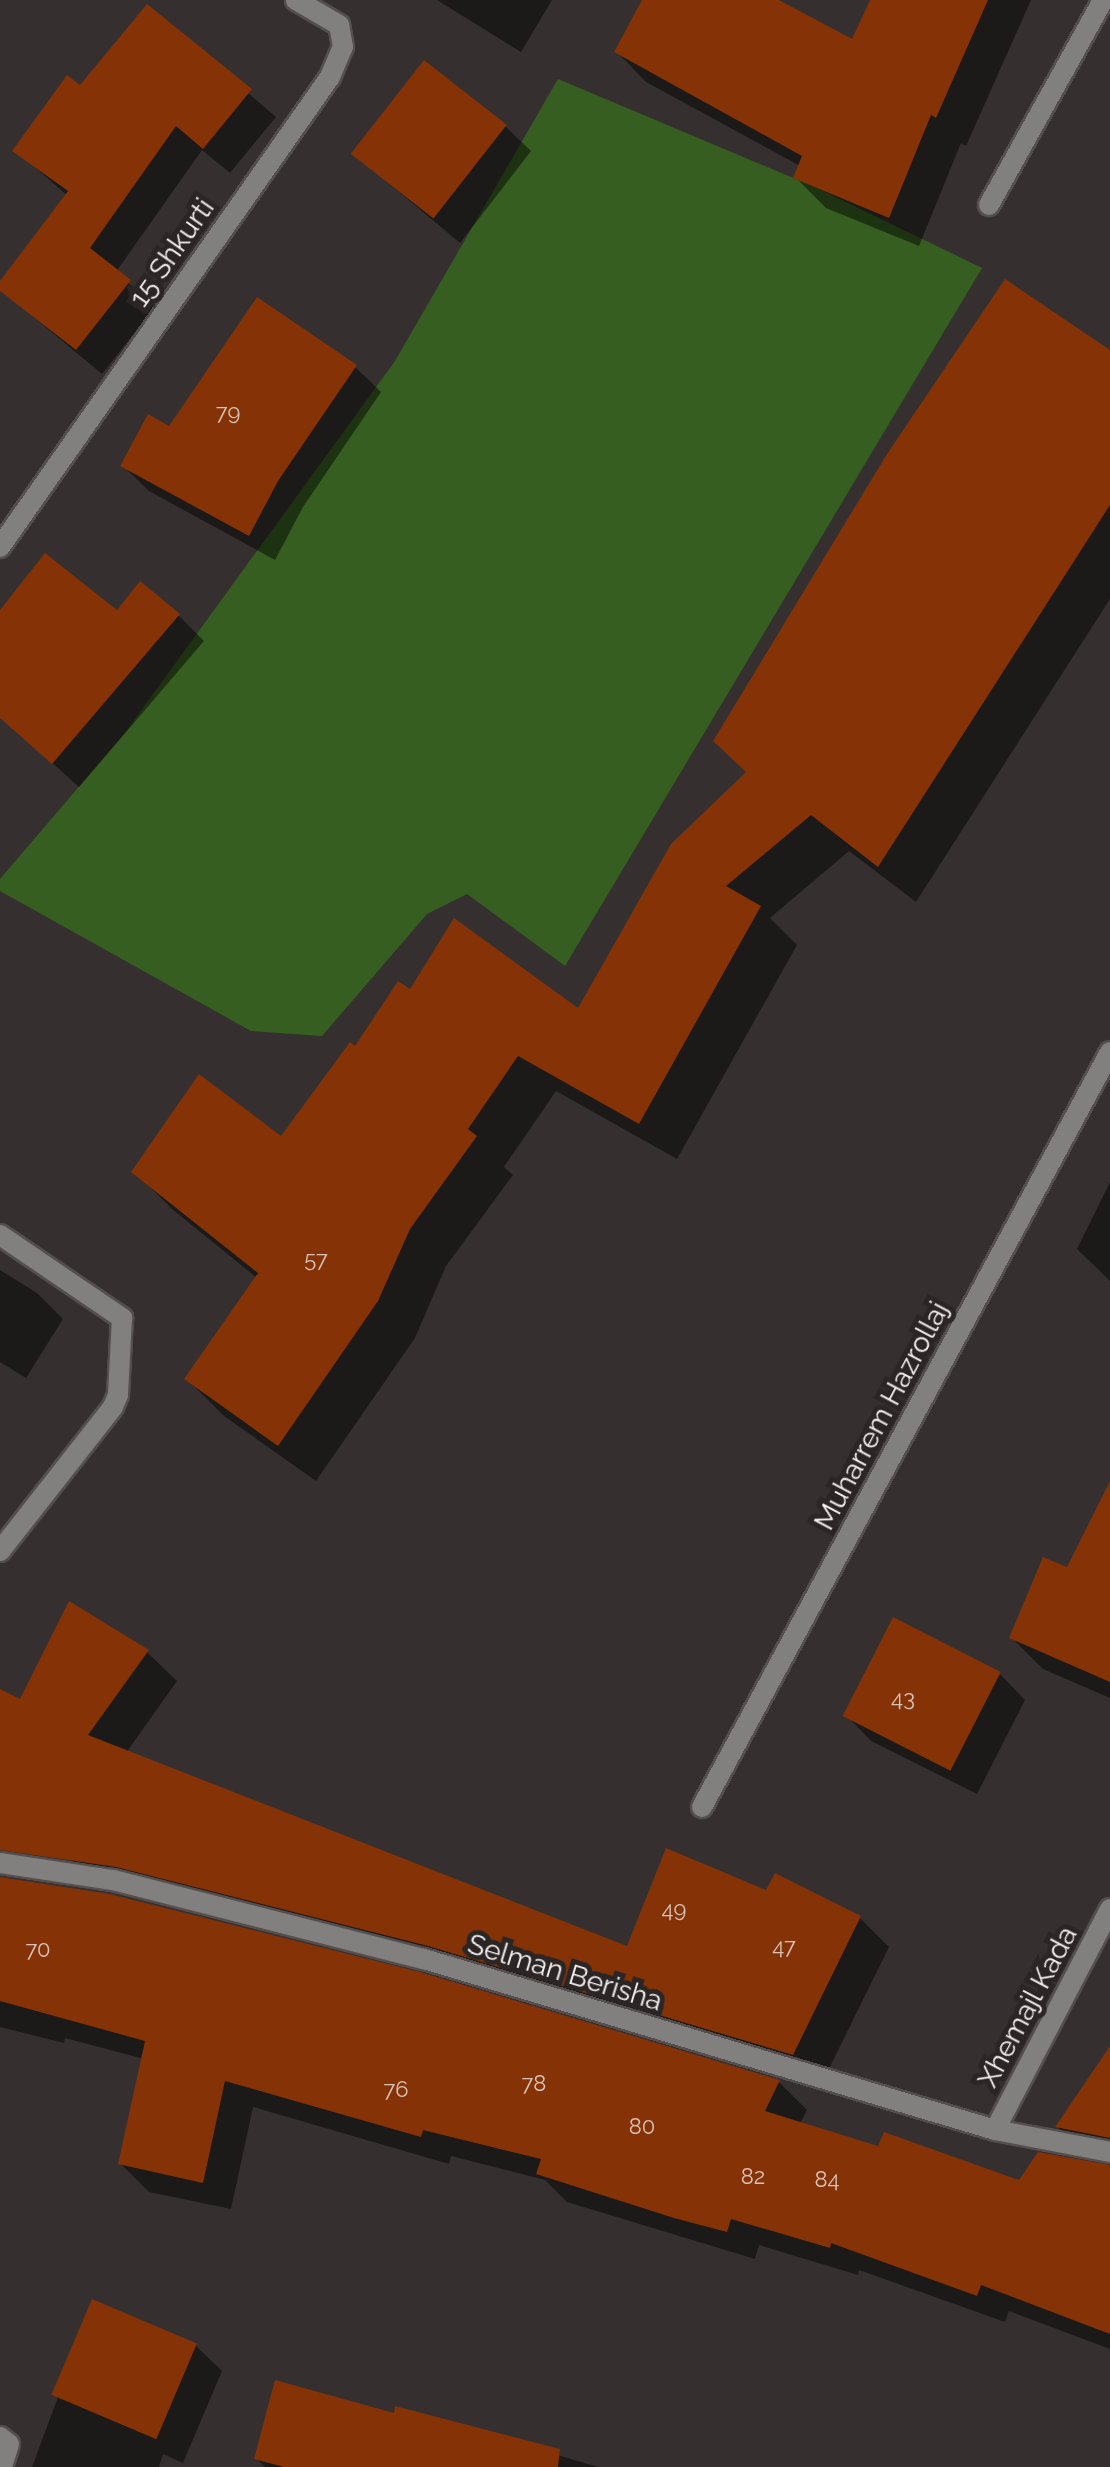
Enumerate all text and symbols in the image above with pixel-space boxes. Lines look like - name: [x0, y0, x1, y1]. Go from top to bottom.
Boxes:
- street label: 15 Shkurti: [123, 192, 221, 314]
- house number: 79: [216, 400, 240, 426]
- house number: 57: [304, 1247, 328, 1273]
- street label: Muharrem Hazrollaj: [808, 1296, 956, 1536]
- house number: 43: [891, 1686, 915, 1712]
- house number: 49: [662, 1897, 686, 1923]
- street label: Xhemajl Kada: [971, 1920, 1085, 2094]
- street label: Selman Berisha: [464, 1927, 666, 2019]
- house number: 47: [772, 1934, 796, 1960]
- house number: 70: [25, 1937, 51, 1963]
- house number: 78: [522, 2071, 546, 2097]
- house number: 76: [383, 2077, 409, 2103]
- house number: 80: [629, 2114, 655, 2140]
- house number: 82: [741, 2164, 765, 2190]
- house number: 84: [814, 2167, 840, 2193]

